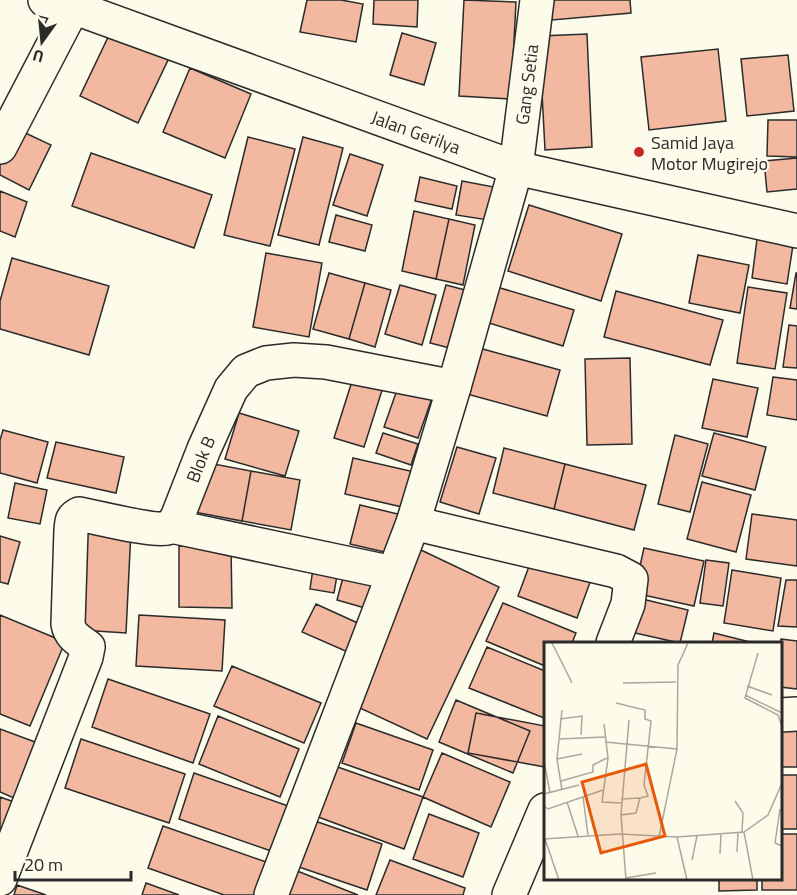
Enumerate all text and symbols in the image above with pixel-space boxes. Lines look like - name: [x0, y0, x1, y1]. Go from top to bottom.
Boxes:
- north arrow: [12, 12, 72, 72]
- street label: Gang Setia: [508, 43, 545, 126]
- text: U: [30, 44, 46, 69]
- street label: Jalan Gerilya: [368, 103, 465, 160]
- place label: Samid Jaya Motor Mugirejo: [651, 129, 768, 177]
- marker: Samid Jaya Motor Mugirejo: [632, 145, 646, 159]
- street label: Blok B: [179, 431, 222, 486]
- inset map: [544, 642, 782, 880]
- scale bar: [15, 844, 130, 882]
- text: 20 m: [24, 851, 63, 878]

